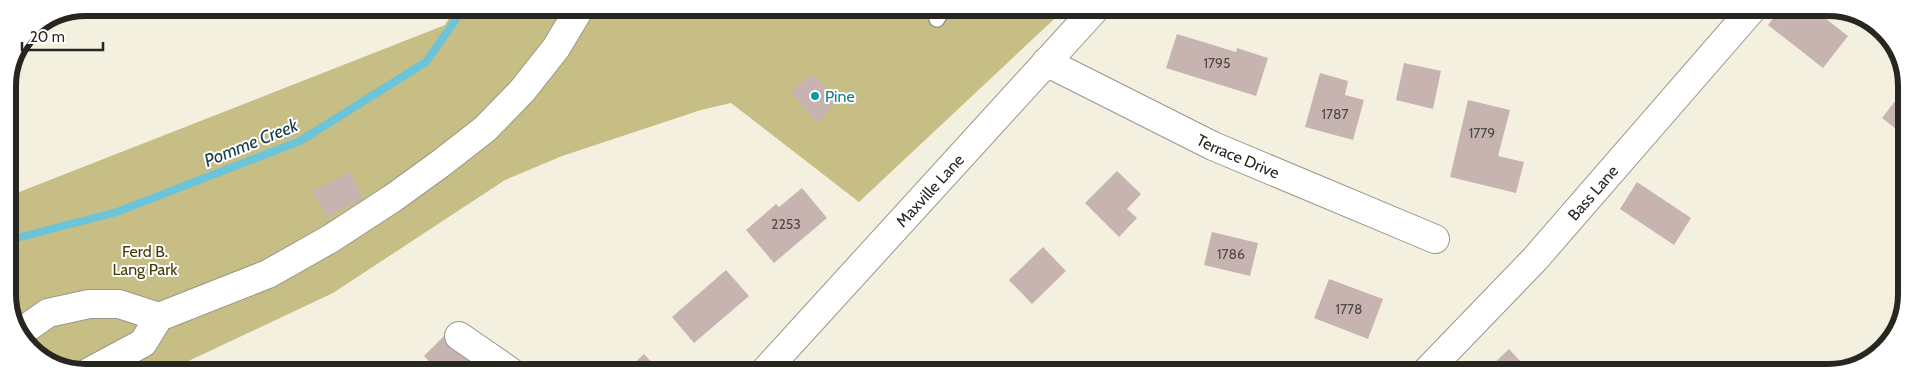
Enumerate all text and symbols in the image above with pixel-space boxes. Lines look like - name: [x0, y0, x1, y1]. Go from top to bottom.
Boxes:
- scale bar: [22, 20, 104, 52]
- text: 20 m: [30, 28, 65, 46]
- house number: 1795: [1203, 54, 1231, 72]
- place label: Pine: [825, 87, 855, 106]
- marker: Pine: [809, 90, 821, 102]
- house number: 1787: [1321, 105, 1349, 123]
- water label: Pomme Creek: [201, 114, 302, 172]
- house number: 1779: [1469, 124, 1495, 142]
- street label: Terrace Drive: [1194, 130, 1282, 182]
- street label: Maxville Lane: [892, 150, 968, 231]
- street label: Bass Lane: [1564, 161, 1622, 224]
- house number: 2253: [771, 215, 801, 233]
- park label: Ferd B. Lang Park: [112, 242, 178, 279]
- house number: 1786: [1217, 245, 1245, 263]
- house number: 1778: [1335, 300, 1363, 318]

